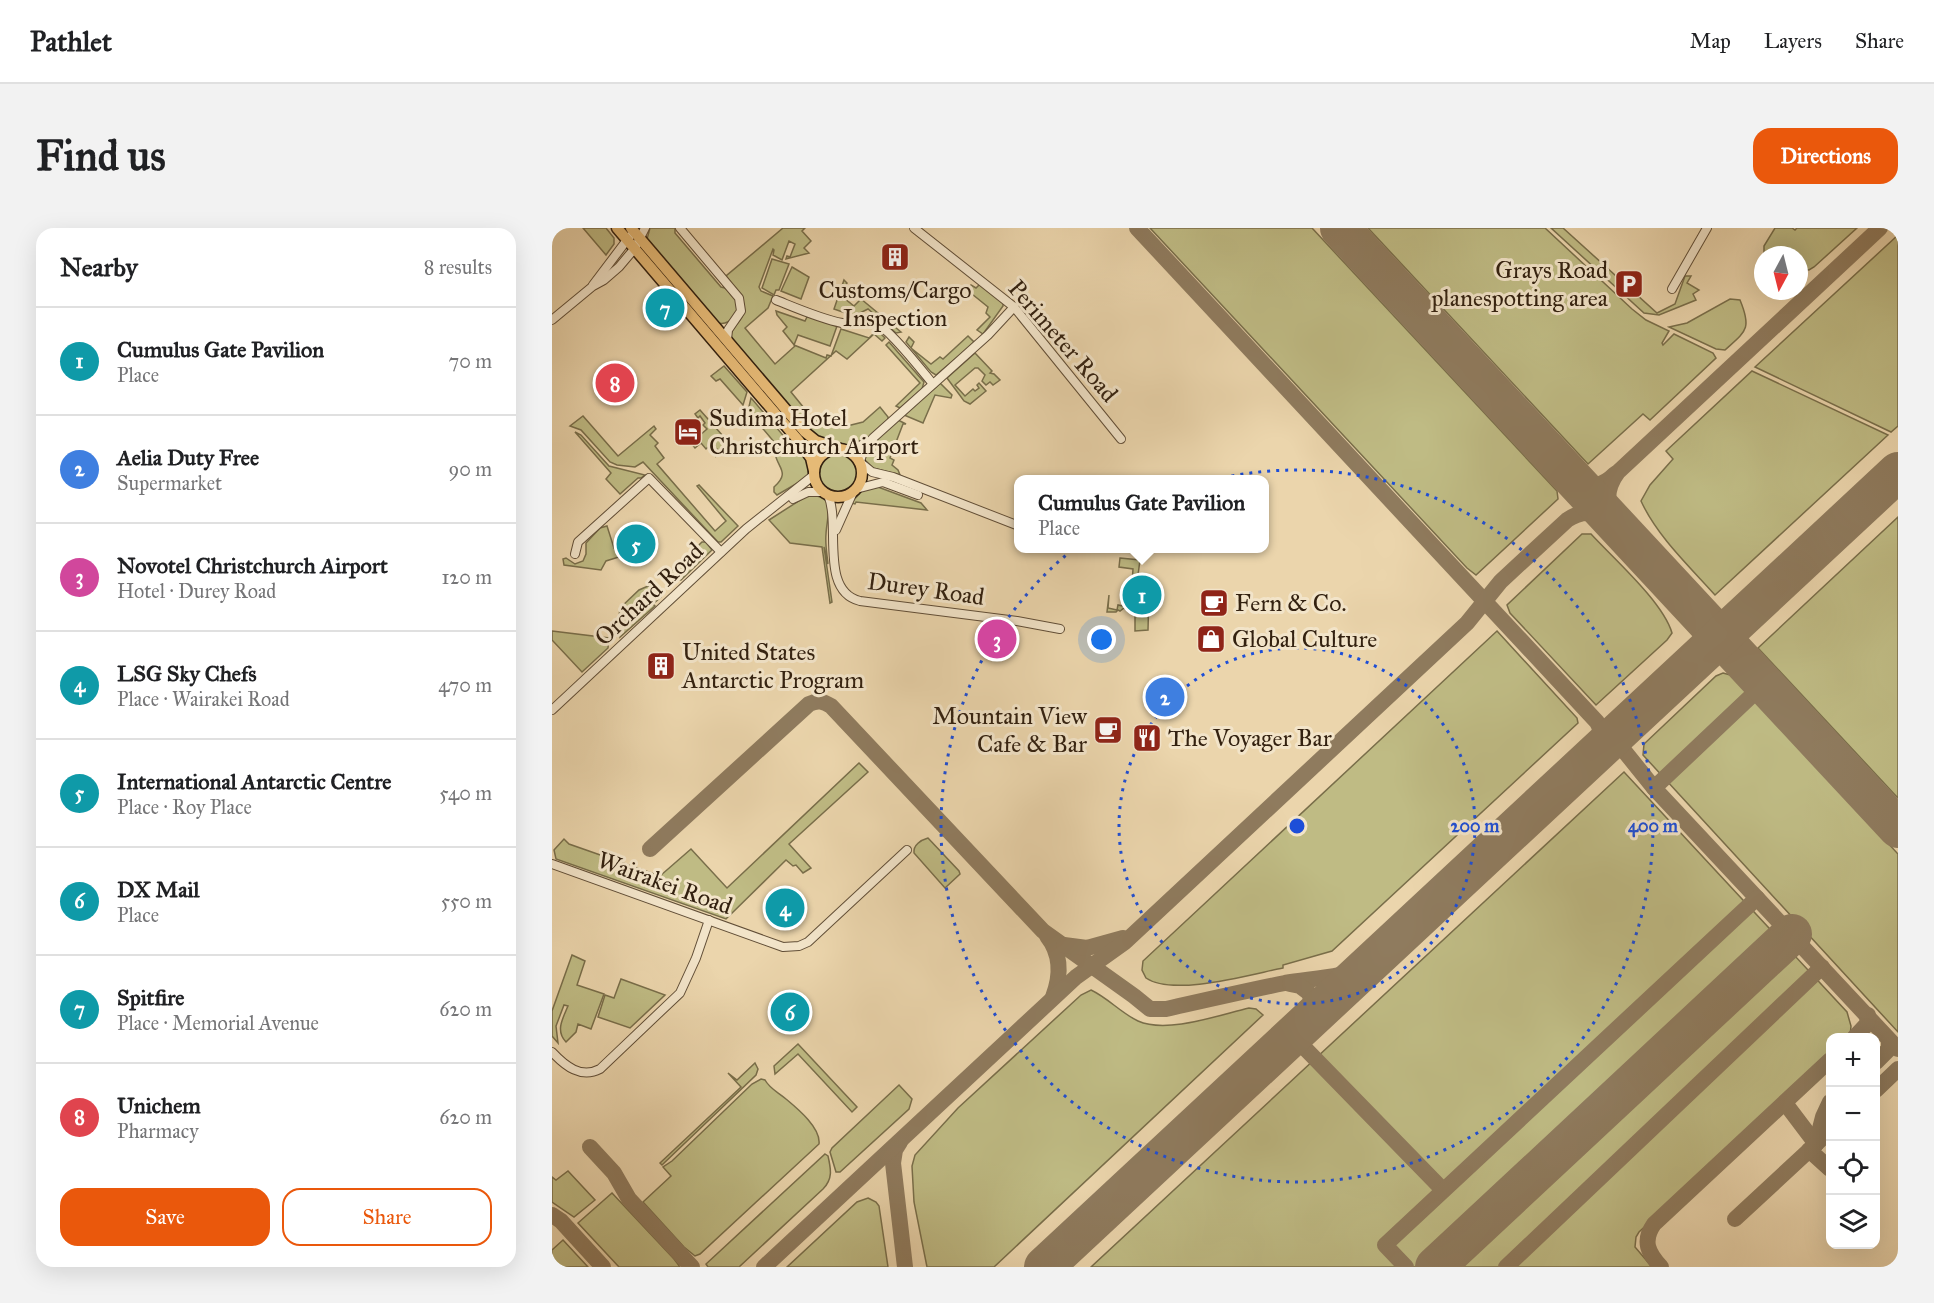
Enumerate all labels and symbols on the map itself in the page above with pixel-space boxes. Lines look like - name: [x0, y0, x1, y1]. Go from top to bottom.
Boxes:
- building icon: Customs/Cargo Inspection: [879, 241, 911, 273]
- north arrow: [1754, 246, 1808, 300]
- place label: Grays Road planespotting area: [1430, 255, 1609, 313]
- parking icon: Grays Road planespotting area: [1613, 268, 1645, 300]
- street label: Perimeter Road: [1002, 274, 1124, 408]
- place label: Customs/Cargo Inspection: [819, 275, 971, 333]
- pin: 7: [646, 286, 684, 331]
- pin: 8: [596, 360, 634, 406]
- place label: Sudima Hotel Christchurch Airport: [709, 403, 919, 461]
- hotel icon: Sudima Hotel Christchurch Airport: [672, 416, 704, 448]
- pin: 5: [616, 522, 656, 566]
- street label: Orchard Road: [588, 536, 710, 652]
- street label: Durey Road: [865, 566, 987, 612]
- pin: 1: [1122, 572, 1162, 617]
- cafe icon: Fern & Co.: [1198, 587, 1230, 619]
- place label: Fern & Co.: [1235, 588, 1346, 618]
- pin: 3: [978, 616, 1016, 662]
- shop icon: Global Culture: [1195, 623, 1227, 655]
- place label: Global Culture: [1232, 624, 1377, 654]
- your location: [1087, 625, 1116, 654]
- place label: United States Antarctic Program: [681, 637, 864, 695]
- building icon: United States Antarctic Program: [645, 650, 677, 682]
- pin: 2: [1146, 674, 1184, 720]
- place label: Mountain View Cafe & Bar: [932, 701, 1088, 759]
- cafe icon: Mountain View Cafe & Bar: [1092, 714, 1124, 746]
- restaurant icon: The Voyager Bar: [1131, 722, 1163, 754]
- place label: The Voyager Bar: [1168, 723, 1332, 753]
- text: 200 m: [1451, 815, 1500, 837]
- text: 400 m: [1628, 815, 1679, 838]
- centre of rings: [1287, 816, 1307, 836]
- street label: Wairakei Road: [593, 845, 737, 921]
- pin: 4: [766, 886, 804, 930]
- pin: 6: [770, 990, 810, 1034]

